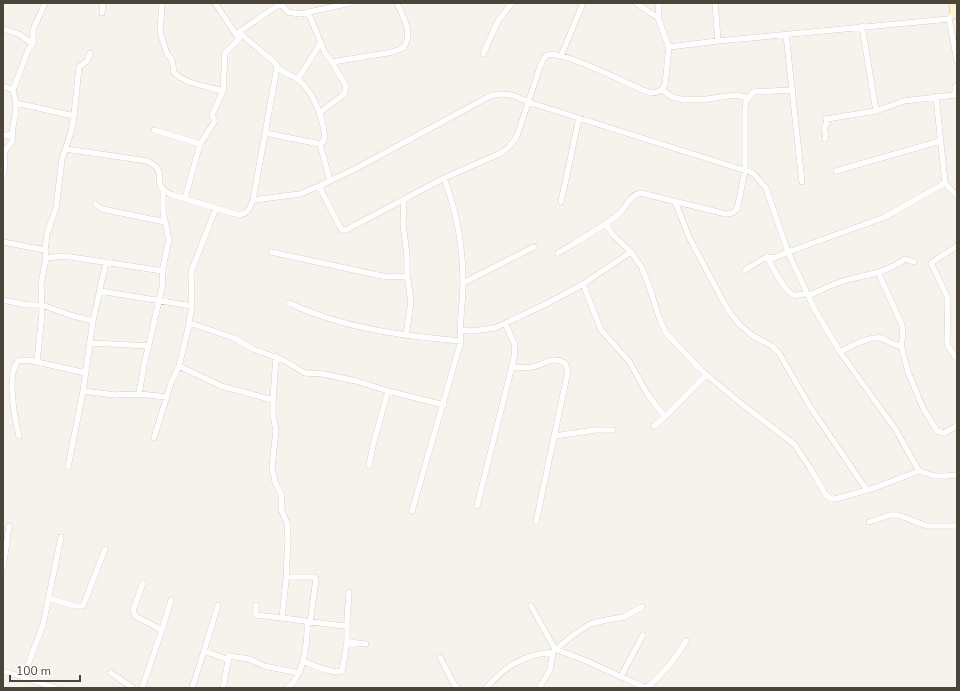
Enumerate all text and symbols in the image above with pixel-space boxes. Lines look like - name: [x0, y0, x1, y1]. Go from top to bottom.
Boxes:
- scale bar: [10, 657, 80, 683]
- text: 100 m: [16, 663, 51, 679]

